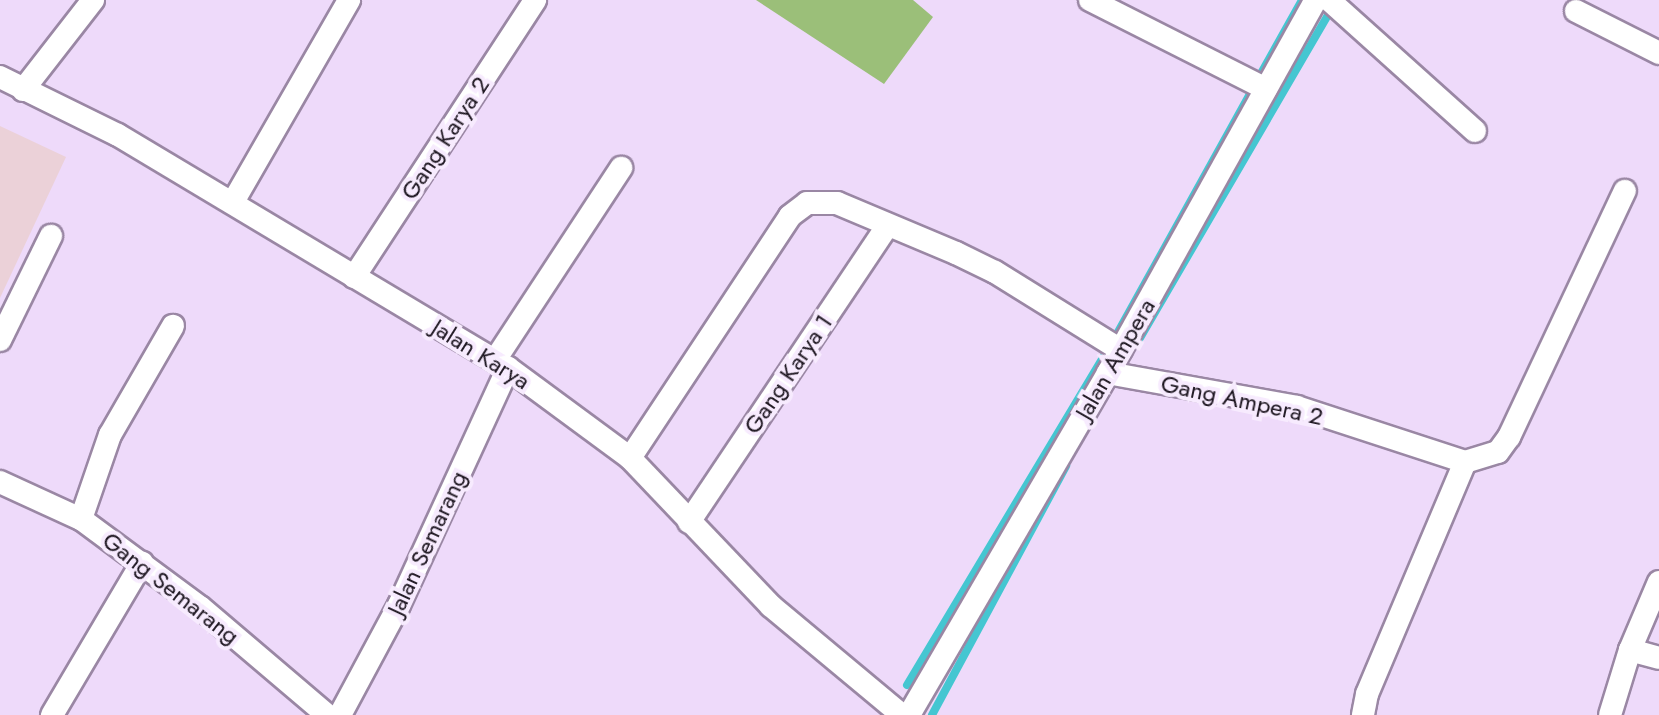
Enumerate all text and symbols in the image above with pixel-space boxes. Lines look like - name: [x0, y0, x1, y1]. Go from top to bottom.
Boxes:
- street label: Gang Karya 2: [395, 71, 495, 205]
- street label: Jalan Ampera: [1069, 294, 1161, 424]
- street label: Gang Karya 1: [738, 309, 838, 439]
- street label: Jalan Karya: [427, 313, 535, 395]
- street label: Gang Ampera 2: [1158, 369, 1326, 431]
- street label: Jalan Semarang: [381, 466, 473, 620]
- street label: Gang Semarang: [97, 526, 245, 650]

